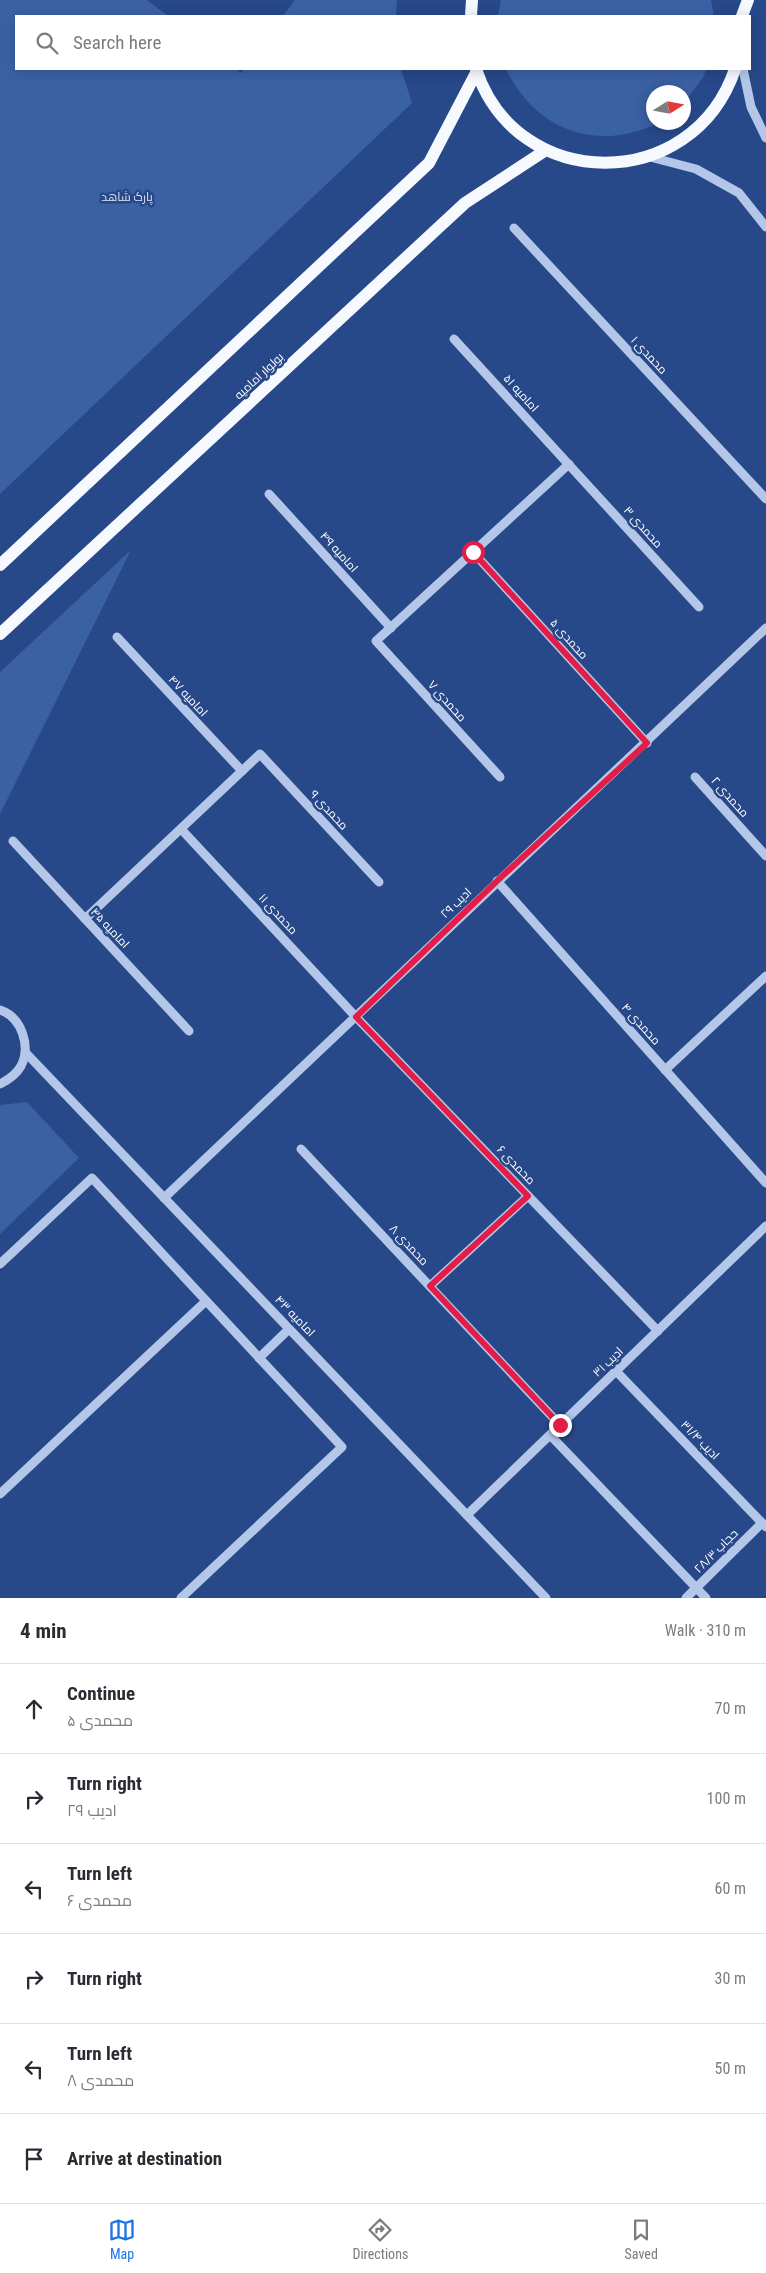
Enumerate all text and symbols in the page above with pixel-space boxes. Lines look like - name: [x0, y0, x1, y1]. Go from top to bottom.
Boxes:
- search box: [15, 15, 751, 70]
- icon: search: [33, 29, 61, 57]
- text: Search here: [73, 31, 161, 54]
- north arrow: [646, 85, 691, 130]
- park label: پارک شاهد: [101, 190, 154, 206]
- street label: محمدی ۱: [628, 333, 670, 377]
- street label: بولوار امامیه: [231, 350, 287, 402]
- street label: امامیه ۵۱: [501, 371, 541, 415]
- street label: محمدی ۳: [621, 503, 665, 551]
- street label: امامیه ۴۹: [317, 529, 361, 575]
- route start: [462, 541, 485, 564]
- street label: محمدی ۵: [547, 616, 591, 662]
- street label: امامیه ۴۷: [166, 673, 210, 719]
- street label: محمدی ۷: [425, 678, 469, 724]
- street label: محمدی ۲: [708, 774, 752, 820]
- street label: محمدی ۹: [307, 787, 351, 833]
- street label: ادیب ۲۹: [438, 885, 474, 921]
- street label: محمدی ۱۱: [256, 891, 300, 937]
- street label: امامیه ۴۵: [88, 905, 132, 951]
- street label: محمدی ۴: [619, 1000, 663, 1048]
- street label: محمدی ۶: [494, 1143, 538, 1187]
- street label: محمدی ۸: [387, 1222, 431, 1268]
- street label: امامیه ۴۳: [272, 1293, 318, 1339]
- street label: ادیب ۳۱: [590, 1344, 626, 1380]
- route end: [549, 1414, 572, 1437]
- street label: ادیب ۳۱/۴: [678, 1417, 722, 1463]
- street label: حجاب ۲۸/۳: [691, 1526, 741, 1576]
- text: 4 min: [20, 1619, 67, 1643]
- text: Walk · 310 m: [665, 1621, 746, 1640]
- text: Continue: [67, 1682, 135, 1705]
- icon: ahead: [20, 1695, 48, 1723]
- text: 70 m: [714, 1699, 746, 1718]
- text: محمدی ۵: [67, 1711, 133, 1730]
- text: Turn right: [67, 1772, 142, 1795]
- icon: right: [20, 1785, 48, 1813]
- text: 100 m: [707, 1789, 746, 1808]
- text: ادیب ۲۹: [67, 1801, 117, 1820]
- text: Turn left: [67, 1862, 132, 1885]
- icon: left: [20, 1875, 48, 1903]
- text: 60 m: [714, 1879, 746, 1898]
- text: محمدی ۶: [67, 1891, 132, 1910]
- icon: right: [20, 1965, 48, 1993]
- text: Turn right: [67, 1967, 142, 1990]
- text: 30 m: [714, 1969, 746, 1988]
- text: Turn left: [67, 2042, 132, 2065]
- icon: left: [20, 2055, 48, 2083]
- text: 50 m: [714, 2059, 746, 2078]
- text: محمدی ۸: [67, 2071, 134, 2090]
- icon: arrive: [20, 2145, 48, 2173]
- text: Arrive at destination: [67, 2147, 222, 2170]
- tab: Map: [108, 2216, 136, 2262]
- tab: Directions: [352, 2216, 408, 2262]
- tab: Saved: [625, 2216, 658, 2262]

